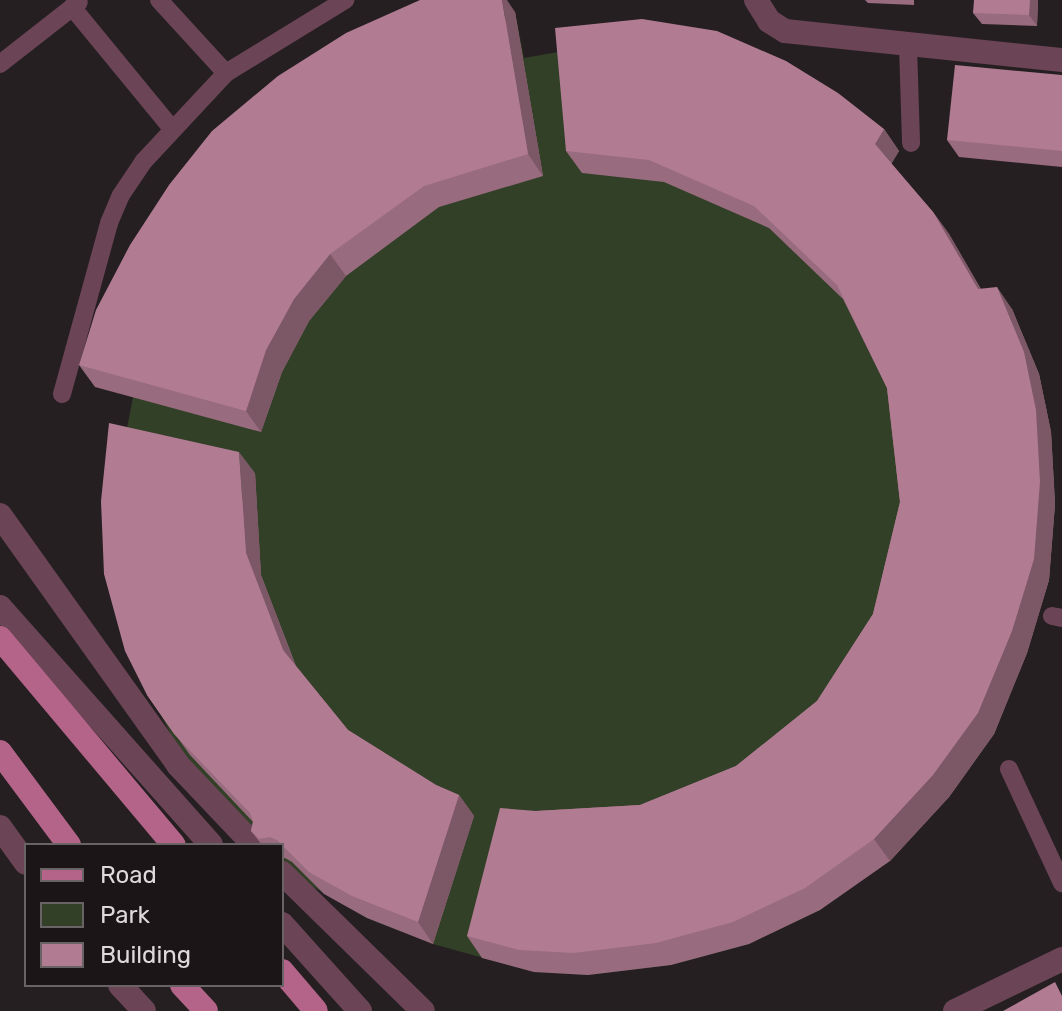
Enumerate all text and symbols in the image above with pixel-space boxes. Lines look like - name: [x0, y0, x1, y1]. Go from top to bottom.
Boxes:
- legend: [24, 843, 284, 987]
- text: Road: [100, 861, 157, 889]
- text: Park: [100, 901, 150, 929]
- text: Building: [100, 941, 191, 969]

